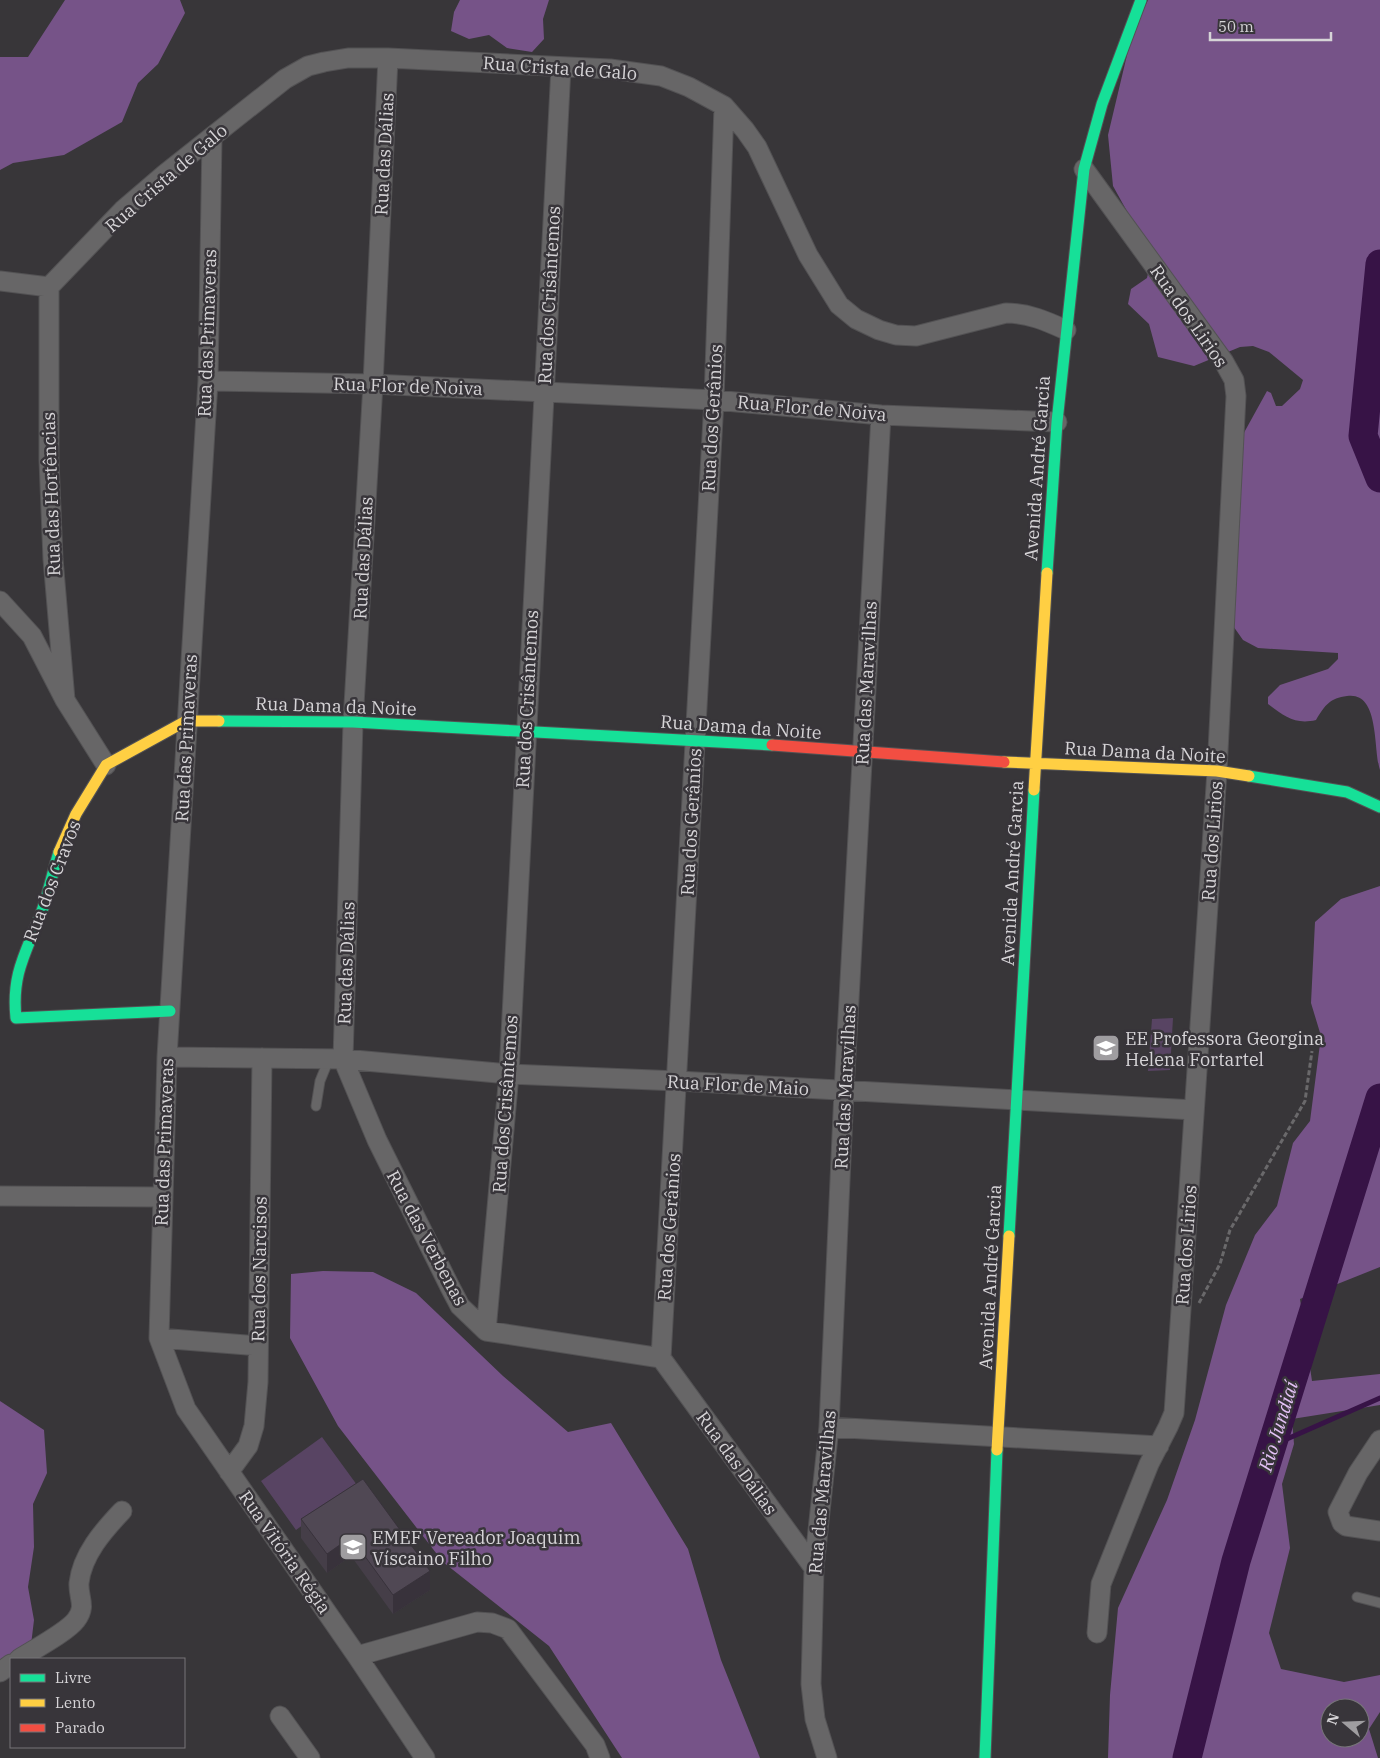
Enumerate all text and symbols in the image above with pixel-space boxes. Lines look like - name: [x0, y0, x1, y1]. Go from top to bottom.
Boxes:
- scale bar: [1210, 10, 1331, 42]
- text: 50 m: [1218, 17, 1254, 36]
- street label: Rua Crista de Galo: [482, 51, 638, 85]
- street label: Rua das Dálias: [369, 92, 399, 216]
- street label: Rua Crista de Galo: [100, 119, 232, 237]
- street label: Rua dos Crisântemos: [533, 205, 565, 385]
- street label: Rua das Primaveras: [193, 249, 221, 417]
- street label: Rua dos Lirios: [1145, 260, 1233, 372]
- street label: Rua dos Gerânios: [697, 344, 727, 492]
- street label: Rua Flor de Noiva: [333, 372, 483, 400]
- street label: Avenida André Garcia: [1019, 375, 1055, 561]
- street label: Rua Flor de Noiva: [736, 390, 888, 426]
- street label: Rua das Hortências: [37, 411, 65, 577]
- street label: Rua das Dálias: [348, 496, 378, 620]
- street label: Rua das Maravilhas: [850, 600, 882, 766]
- street label: Rua dos Crisântemos: [511, 609, 543, 789]
- street label: Rua das Primaveras: [170, 654, 202, 822]
- street label: Rua Dama da Noite: [255, 692, 417, 720]
- street label: Rua Dama da Noite: [660, 710, 822, 744]
- street label: Rua Dama da Noite: [1064, 736, 1226, 768]
- street label: Rua dos Gerânios: [676, 748, 706, 896]
- street label: Avenida André Garcia: [996, 780, 1028, 966]
- street label: Rua dos Lirios: [1196, 780, 1228, 902]
- street label: Rua dos Cravos: [18, 817, 86, 945]
- street label: Rua das Dálias: [332, 901, 360, 1025]
- street label: Rua das Maravilhas: [829, 1004, 861, 1170]
- street label: Rua dos Crisântemos: [487, 1014, 523, 1194]
- place label: EE Professora Georgina Helena Fortartel: [1125, 1027, 1324, 1071]
- school or university icon: EE Professora Georgina Helena Fortartel: [1091, 1033, 1121, 1063]
- street label: Rua das Primaveras: [150, 1058, 178, 1226]
- street label: Rua Flor de Maio: [666, 1070, 810, 1100]
- street label: Rua dos Gerânios: [652, 1153, 686, 1301]
- street label: Rua das Verbenas: [382, 1166, 472, 1310]
- street label: Avenida André Garcia: [974, 1184, 1006, 1370]
- street label: Rua dos Lirios: [1170, 1184, 1202, 1306]
- street label: Rua dos Narcisos: [246, 1196, 272, 1342]
- water label: Rio Jundiaí: [1253, 1377, 1303, 1475]
- street label: Rua das Dálias: [692, 1406, 782, 1520]
- street label: Rua das Maravilhas: [803, 1409, 841, 1575]
- street label: Rua Vitória Régia: [234, 1486, 336, 1618]
- place label: EMEF Vereador Joaquim Víscaino Filho: [372, 1526, 581, 1570]
- school or university icon: EMEF Vereador Joaquim Víscaino Filho: [338, 1532, 368, 1562]
- legend: [10, 1658, 185, 1748]
- text: Livre: [55, 1668, 91, 1687]
- text: Lento: [55, 1693, 95, 1712]
- north arrow: [1320, 1698, 1370, 1748]
- text: N: [1322, 1711, 1343, 1727]
- text: Parado: [55, 1718, 105, 1737]

